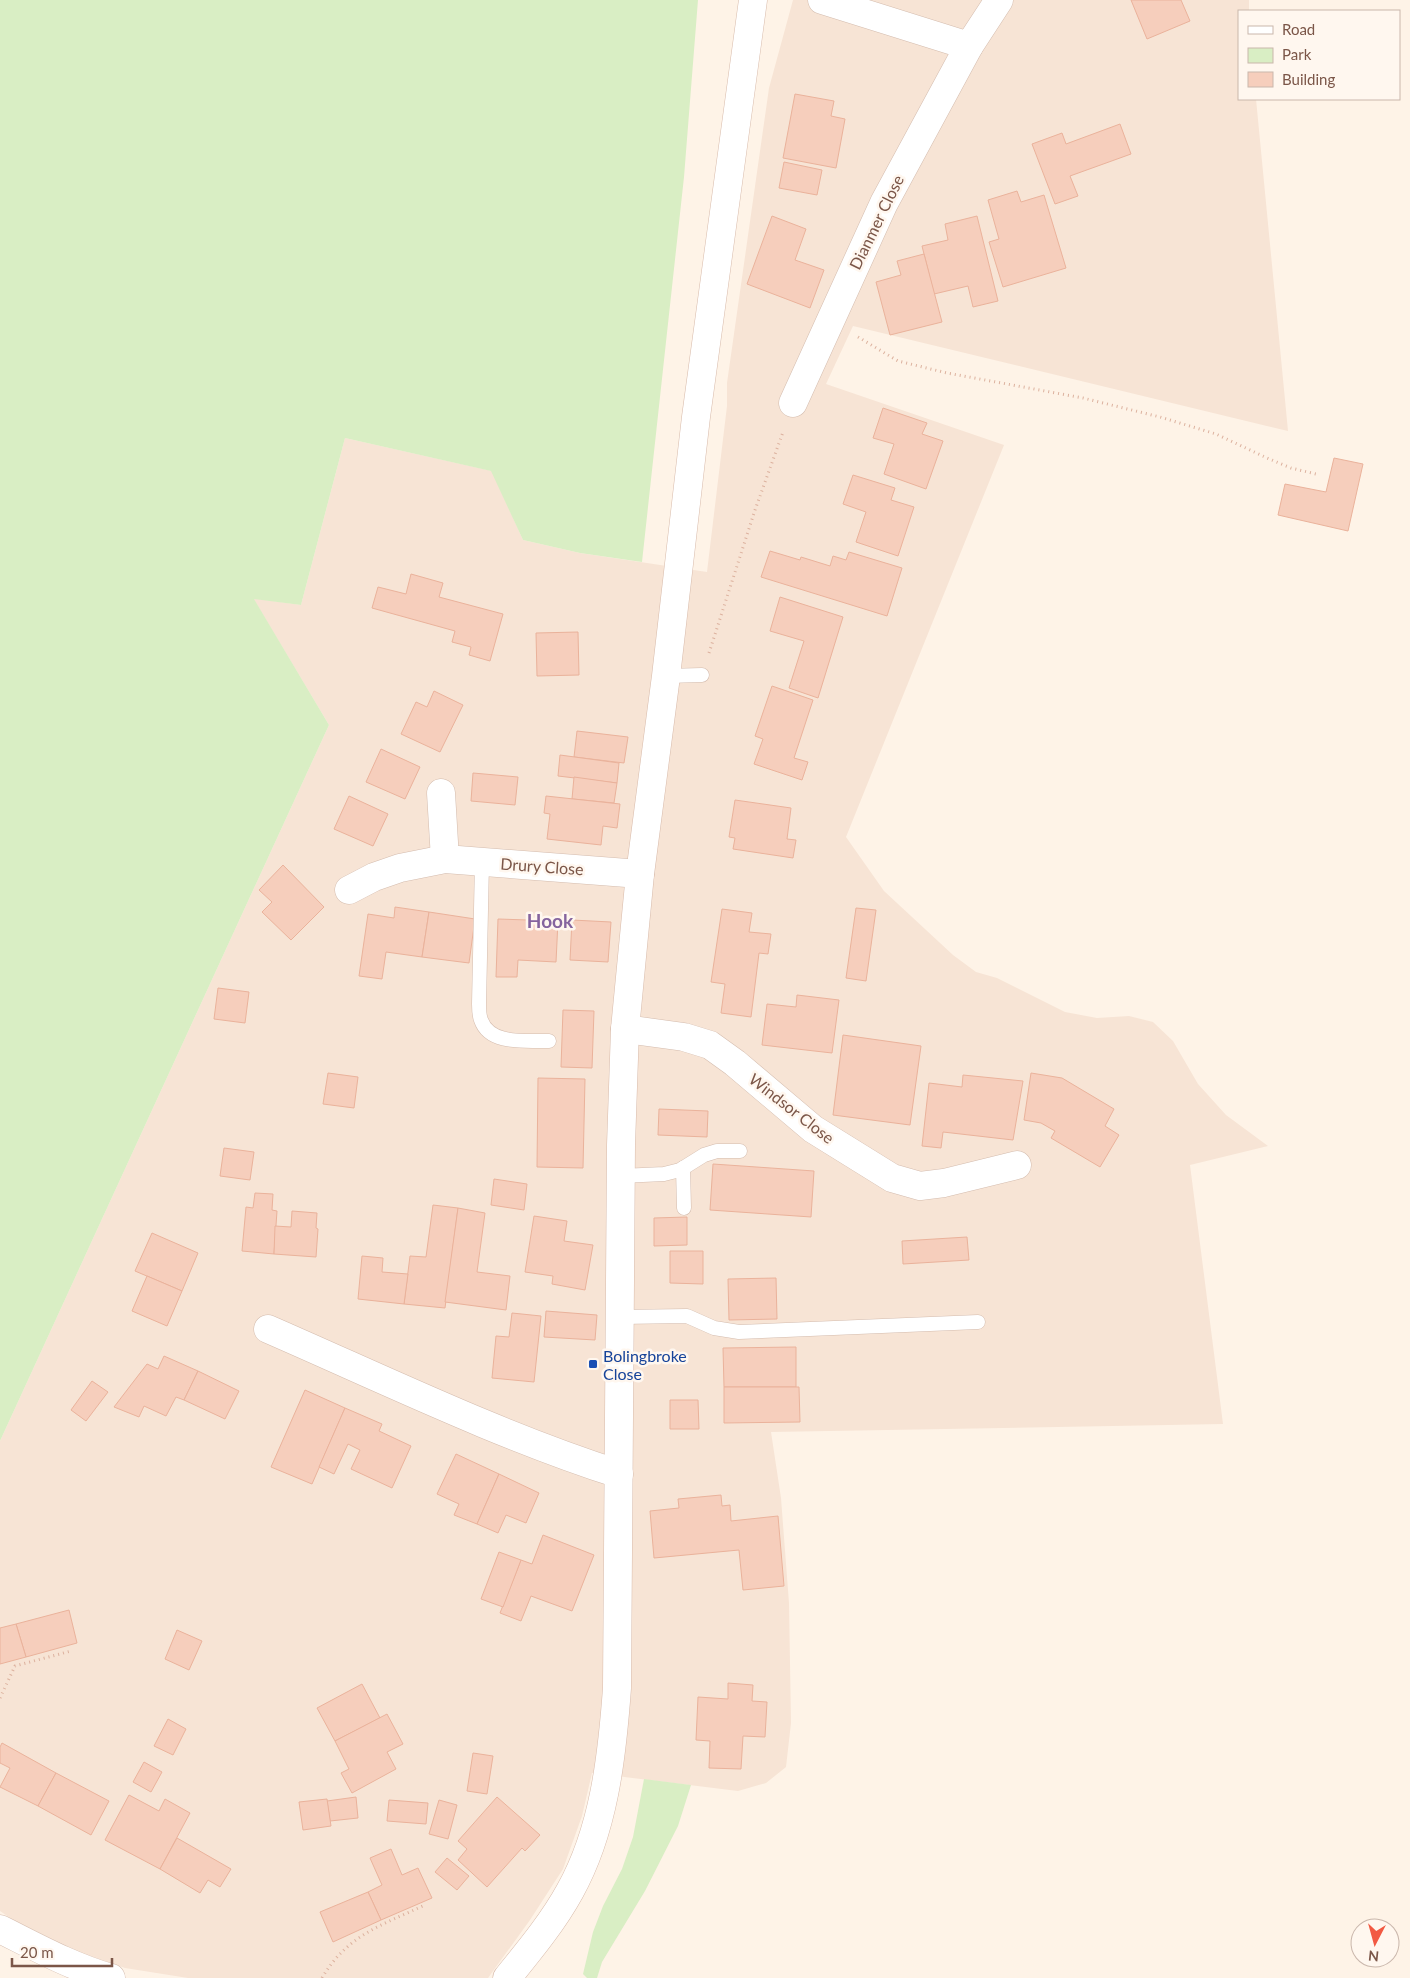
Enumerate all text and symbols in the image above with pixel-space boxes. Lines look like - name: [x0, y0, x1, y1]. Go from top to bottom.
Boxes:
- legend: [1238, 10, 1400, 100]
- text: Road: [1282, 20, 1315, 38]
- text: Park: [1282, 45, 1312, 63]
- text: Building: [1282, 70, 1335, 88]
- street label: Dianmer Close: [845, 172, 907, 272]
- street label: Drury Close: [500, 854, 584, 878]
- district label: Hook: [527, 909, 574, 932]
- street label: Windsor Close: [746, 1069, 838, 1147]
- place label: Bolingbroke Close: [603, 1346, 687, 1383]
- marker: Bolingbroke Close: [587, 1358, 599, 1370]
- north arrow: [1350, 1918, 1400, 1968]
- scale bar: [12, 1936, 112, 1968]
- text: 20 m: [20, 1943, 54, 1961]
- text: N: [1367, 1947, 1380, 1965]

